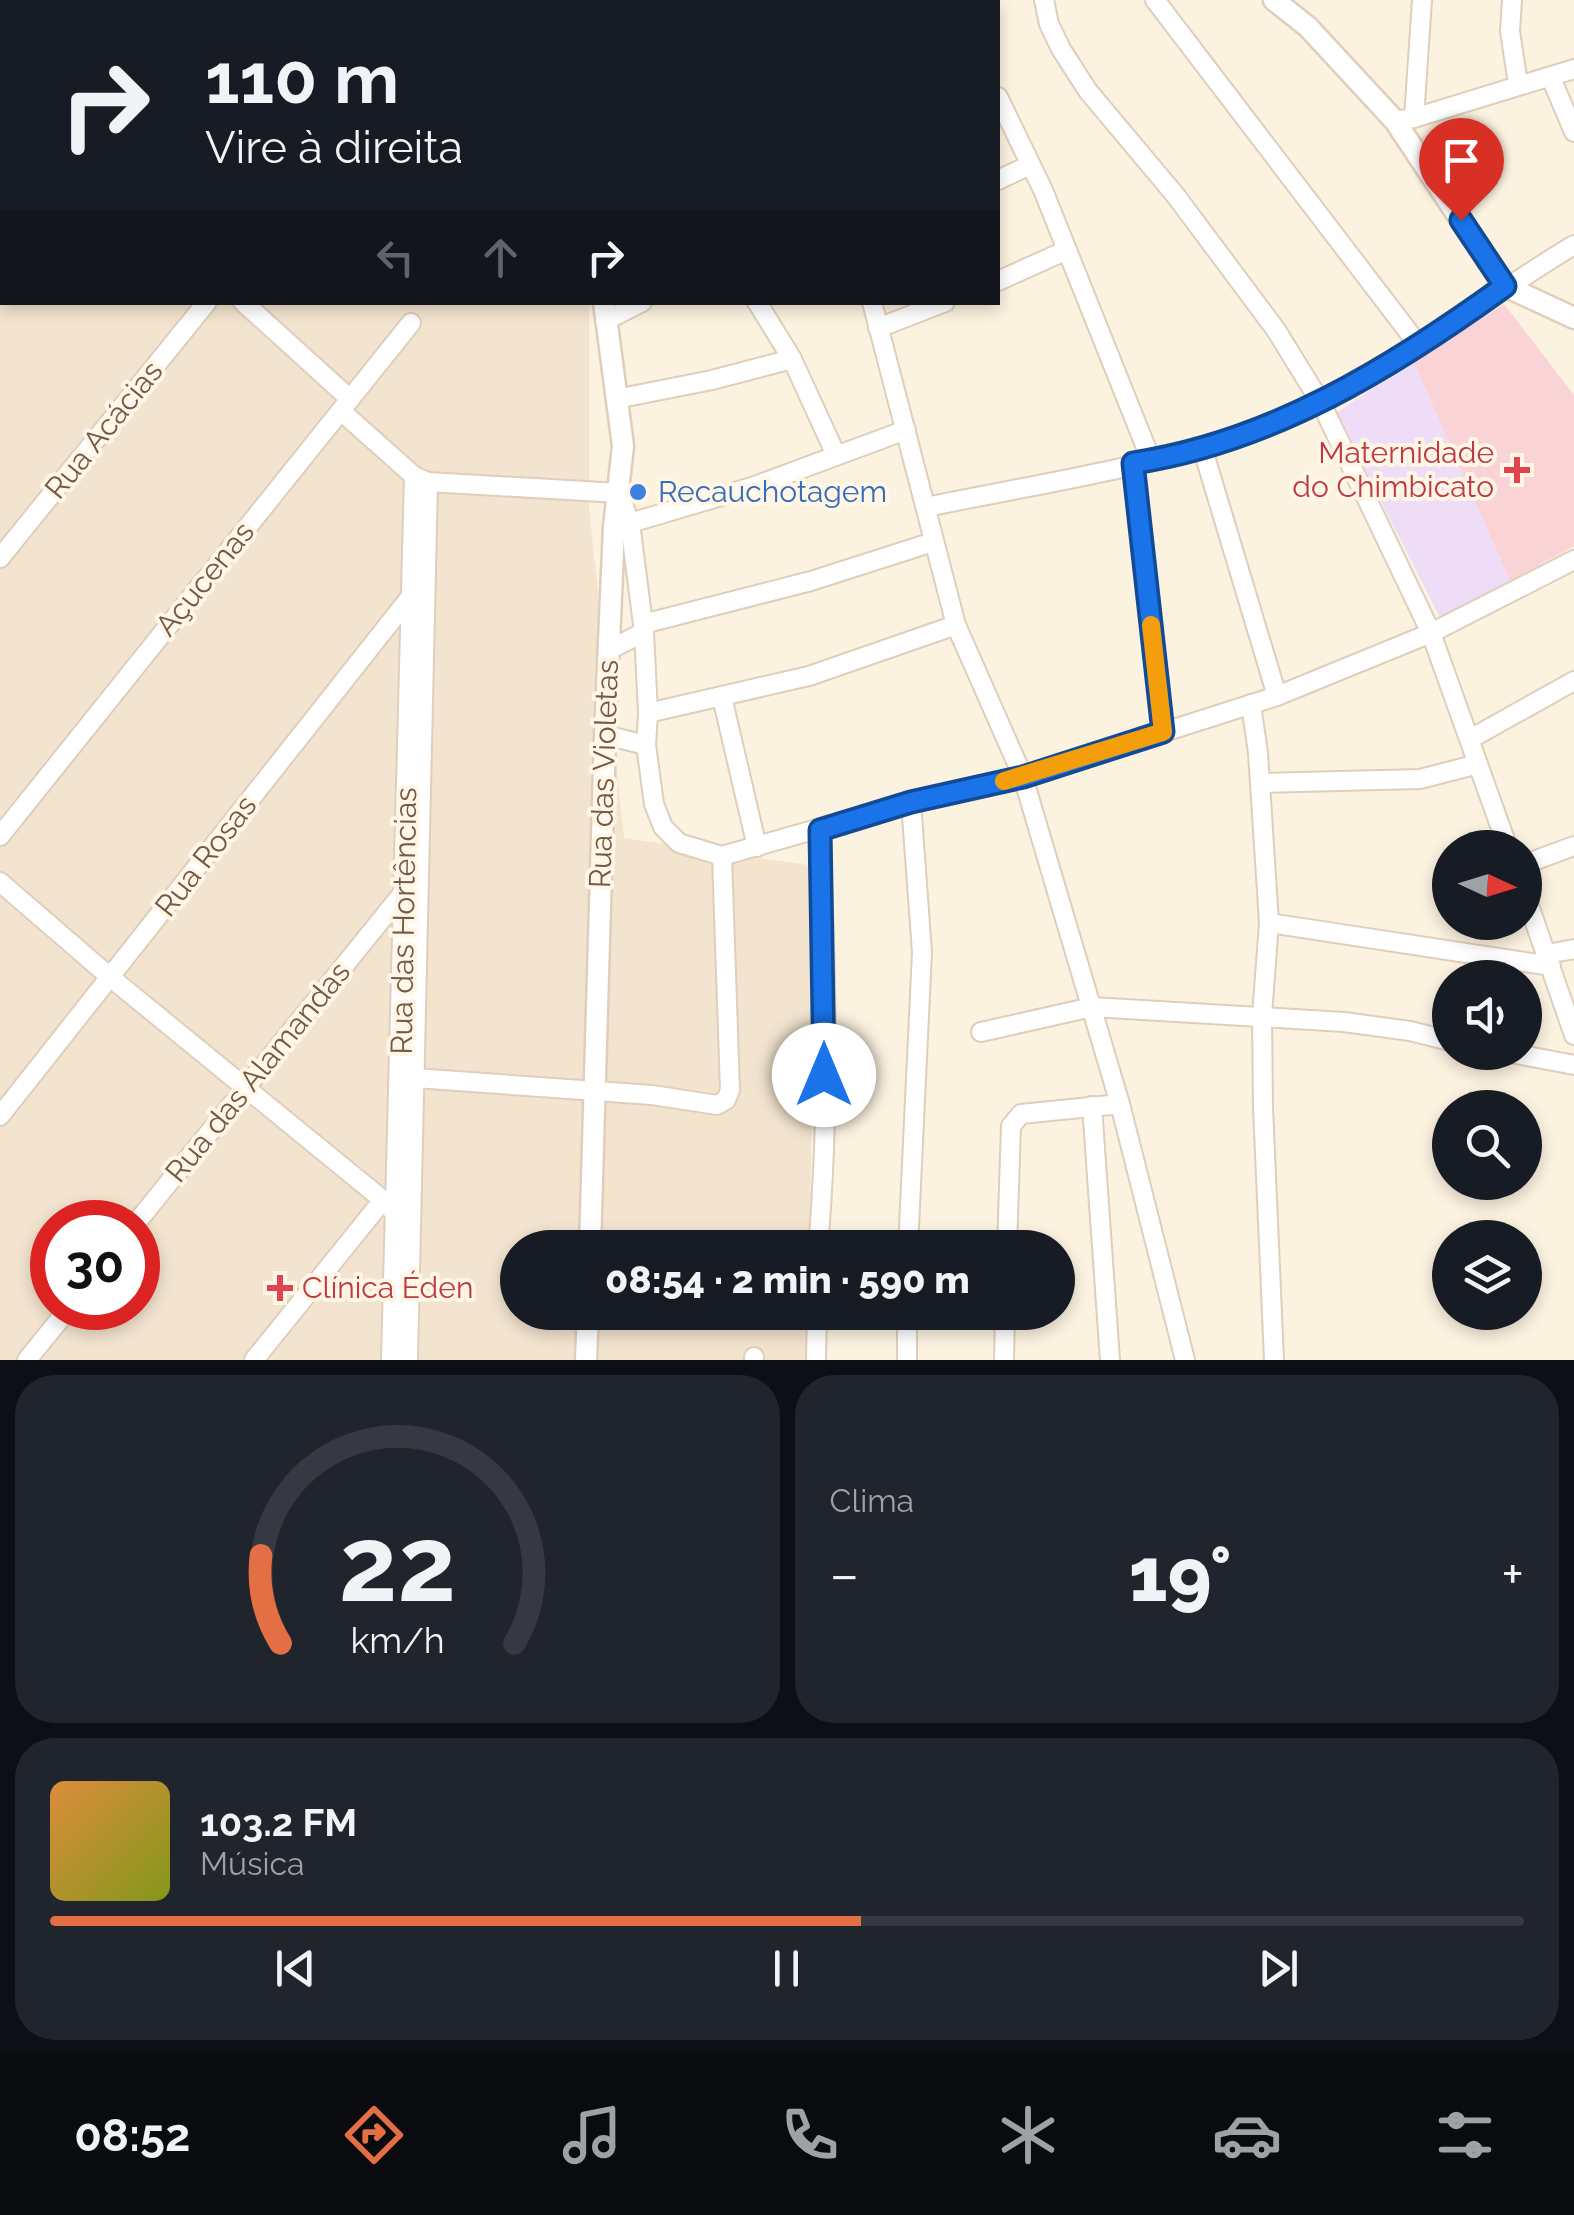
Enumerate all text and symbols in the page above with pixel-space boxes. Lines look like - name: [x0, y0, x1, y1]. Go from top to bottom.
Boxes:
- text: 110 m: [205, 37, 399, 119]
- icon: right: [40, 40, 170, 170]
- pin: [1419, 118, 1504, 221]
- text: Vire à direita: [205, 121, 463, 174]
- icon: arrive: [1434, 133, 1489, 188]
- icon: left: [368, 230, 423, 285]
- icon: ahead: [473, 230, 528, 285]
- icon: right: [578, 230, 633, 285]
- street label: Rua Acácias: [38, 354, 170, 505]
- place label: Maternidade do Chimbicato: [1292, 435, 1494, 504]
- marker: Maternidade do Chimbicato: [1504, 457, 1530, 483]
- place label: Recauchotagem: [658, 474, 887, 509]
- marker: Recauchotagem: [627, 481, 649, 503]
- street label: Açucenas: [148, 515, 261, 643]
- street label: Rua das Violetas: [582, 659, 625, 889]
- street label: Rua das Hortências: [384, 787, 423, 1055]
- street label: Rua Rosas: [148, 788, 264, 923]
- north arrow: [1432, 830, 1542, 940]
- map controls: [1432, 830, 1542, 1330]
- street label: Rua das Alamandas: [158, 955, 357, 1189]
- button: sound: [1432, 960, 1542, 1070]
- position arrow: [772, 1023, 876, 1127]
- button: search: [1432, 1090, 1542, 1200]
- speed limit sign: 30: [30, 1200, 160, 1330]
- button: layers: [1432, 1220, 1542, 1330]
- text: 08:54 · 2 min · 590 m: [605, 1257, 970, 1302]
- place label: Clínica Éden: [302, 1270, 473, 1305]
- marker: Clínica Éden: [267, 1275, 293, 1301]
- text: Clima: [830, 1482, 914, 1519]
- text: 22: [339, 1503, 456, 1625]
- text: 19°: [1129, 1530, 1232, 1619]
- text: −: [830, 1542, 859, 1607]
- text: +: [1501, 1542, 1524, 1607]
- text: km/h: [350, 1619, 444, 1661]
- text: 103.2 FM: [200, 1800, 357, 1845]
- text: Música: [200, 1845, 305, 1882]
- icon: previous: [268, 1941, 323, 1996]
- icon: pause: [759, 1941, 814, 1996]
- icon: next: [1251, 1941, 1306, 1996]
- icon: directions: [339, 2100, 409, 2170]
- icon: music: [557, 2100, 627, 2170]
- icon: phone: [775, 2100, 845, 2170]
- icon: climate: [993, 2100, 1063, 2170]
- icon: car: [1212, 2100, 1282, 2170]
- icon: filters: [1430, 2100, 1500, 2170]
- text: 08:52: [74, 2109, 190, 2162]

